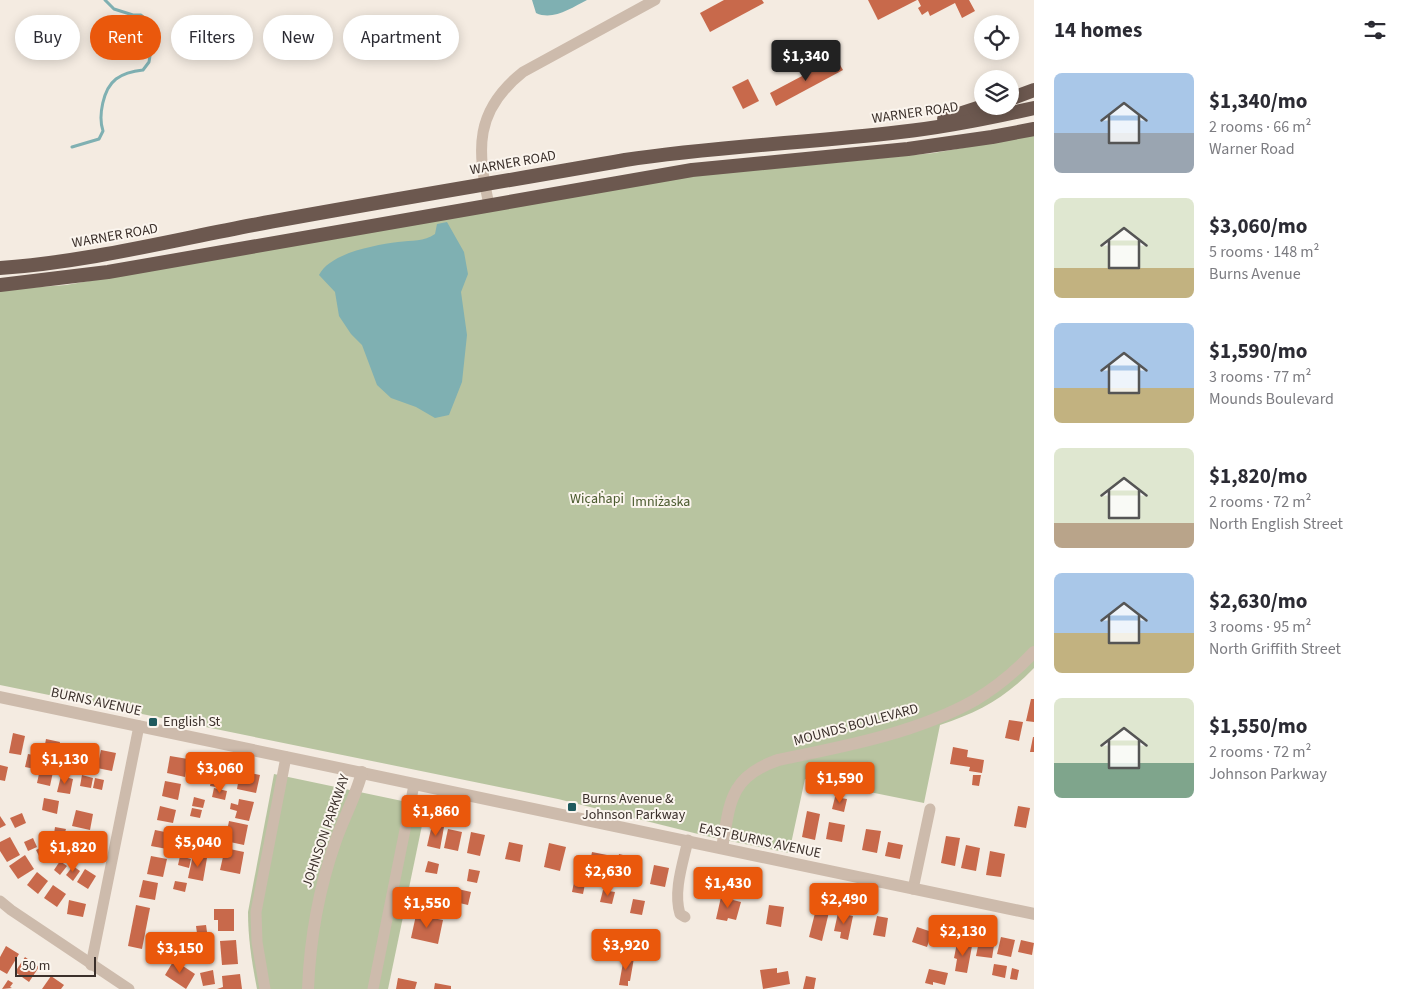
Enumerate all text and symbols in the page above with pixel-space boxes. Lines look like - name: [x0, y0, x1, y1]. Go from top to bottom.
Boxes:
- chip: Buy: [15, 15, 80, 60]
- chip: Rent: [90, 15, 161, 60]
- chip: Filters: [171, 15, 253, 60]
- chip: New: [263, 15, 333, 60]
- chip: Apartment: [343, 15, 459, 60]
- map controls: [974, 15, 1019, 115]
- button: locate: [974, 15, 1019, 60]
- text: 14 homes: [1054, 15, 1142, 45]
- icon: filters: [1361, 16, 1389, 44]
- pin: $1,340: [765, 39, 847, 82]
- text: $1,340: [782, 45, 830, 67]
- button: layers: [974, 70, 1019, 115]
- text: $1,340/mo: [1209, 86, 1308, 116]
- icon: home: [1094, 93, 1154, 153]
- street label: WARNER ROAD: [870, 97, 960, 129]
- text: 2 rooms · 66 m²: [1209, 116, 1311, 138]
- text: Warner Road: [1209, 138, 1295, 160]
- street label: WARNER ROAD: [468, 146, 558, 180]
- text: $3,060/mo: [1209, 211, 1308, 241]
- icon: home: [1094, 218, 1154, 278]
- street label: WARNER ROAD: [70, 219, 160, 253]
- text: 5 rooms · 148 m²: [1209, 241, 1319, 263]
- text: Burns Avenue: [1209, 263, 1301, 285]
- text: $1,590/mo: [1209, 336, 1308, 366]
- icon: home: [1094, 343, 1154, 403]
- text: 3 rooms · 77 m²: [1209, 366, 1311, 388]
- text: Mounds Boulevard: [1209, 388, 1334, 410]
- text: $1,820/mo: [1209, 461, 1308, 491]
- icon: home: [1094, 468, 1154, 528]
- park label: Wic̣aḣapi: [570, 489, 624, 509]
- text: 2 rooms · 72 m²: [1209, 491, 1311, 513]
- park label: Imniżaska: [632, 492, 690, 512]
- text: North English Street: [1209, 513, 1343, 535]
- text: $2,630/mo: [1209, 586, 1308, 616]
- icon: home: [1094, 593, 1154, 653]
- text: 3 rooms · 95 m²: [1209, 616, 1311, 638]
- text: North Griffith Street: [1209, 638, 1341, 660]
- street label: BURNS AVENUE: [49, 683, 143, 721]
- street label: MOUNDS BOULEVARD: [791, 699, 921, 751]
- text: $1,550/mo: [1209, 711, 1308, 741]
- place label: English St: [163, 712, 221, 732]
- marker: English St: [147, 716, 159, 728]
- icon: home: [1094, 718, 1154, 778]
- text: 2 rooms · 72 m²: [1209, 741, 1311, 763]
- pin: $1,130: [24, 742, 106, 785]
- text: $1,130: [41, 748, 89, 770]
- pin: $3,060: [179, 752, 261, 794]
- text: $3,060: [196, 757, 244, 779]
- pin: $1,590: [799, 762, 881, 804]
- text: Johnson Parkway: [1209, 763, 1327, 785]
- text: $1,590: [816, 767, 864, 789]
- street label: JOHNSON PARKWAY: [297, 771, 355, 890]
- place label: Burns Avenue & Johnson Parkway: [582, 789, 686, 825]
- pin: $1,860: [395, 794, 477, 837]
- text: $1,860: [412, 800, 460, 822]
- marker: Burns Avenue & Johnson Parkway: [566, 801, 578, 813]
- street label: EAST BURNS AVENUE: [697, 818, 823, 864]
- pin: $5,040: [157, 826, 239, 868]
- pin: $1,820: [32, 830, 114, 873]
- text: $5,040: [174, 831, 222, 853]
- text: $1,820: [49, 836, 97, 858]
- pin: $2,630: [567, 854, 649, 897]
- text: $2,630: [584, 860, 632, 882]
- pin: $1,430: [687, 866, 769, 909]
- text: $1,430: [704, 872, 752, 894]
- pin: $2,490: [803, 882, 885, 925]
- pin: $1,550: [386, 886, 468, 929]
- text: $2,490: [820, 888, 868, 910]
- text: $1,550: [403, 892, 451, 914]
- pin: $2,130: [922, 914, 1004, 957]
- text: $2,130: [939, 920, 987, 942]
- pin: $3,920: [585, 928, 667, 971]
- pin: $3,150: [139, 932, 221, 974]
- text: $3,920: [602, 934, 650, 956]
- text: $3,150: [156, 937, 204, 959]
- scale bar: [15, 954, 96, 977]
- text: 50 m: [22, 956, 50, 976]

